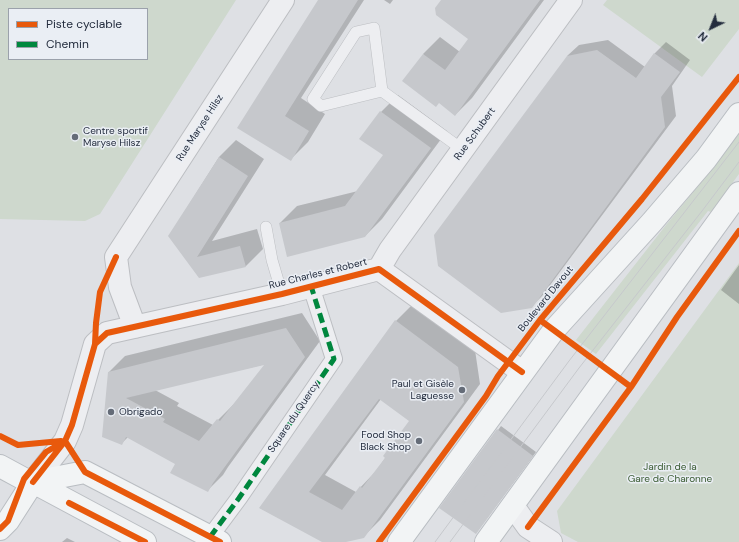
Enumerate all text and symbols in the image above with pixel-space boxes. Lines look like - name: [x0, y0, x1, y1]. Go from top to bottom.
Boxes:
- legend: [8, 8, 148, 60]
- north arrow: [691, 8, 731, 48]
- text: Piste cyclable: [46, 16, 122, 32]
- text: N: [695, 29, 711, 45]
- text: Chemin: [46, 36, 89, 52]
- street label: Rue Maryse Hilsz: [174, 92, 226, 164]
- street label: Rue Schubert: [452, 105, 498, 163]
- place label: Centre sportif Maryse Hilsz: [83, 125, 148, 148]
- marker: Centre sportif Maryse Hilsz: [70, 132, 80, 142]
- street label: Rue Charles et Robert: [268, 256, 368, 292]
- street label: Boulevard Davout: [516, 264, 576, 334]
- place label: Paul et Gisèle Laguesse: [392, 378, 454, 402]
- street label: Square du Quercy: [266, 379, 322, 455]
- marker: Paul et Gisèle Laguesse: [457, 385, 467, 395]
- place label: Obrigado: [119, 406, 162, 418]
- marker: Obrigado: [106, 407, 116, 417]
- place label: Food Shop Black Shop: [360, 429, 411, 452]
- marker: Food Shop Black Shop: [414, 436, 424, 446]
- park label: Jardin de la Gare de Charonne: [628, 461, 712, 484]

